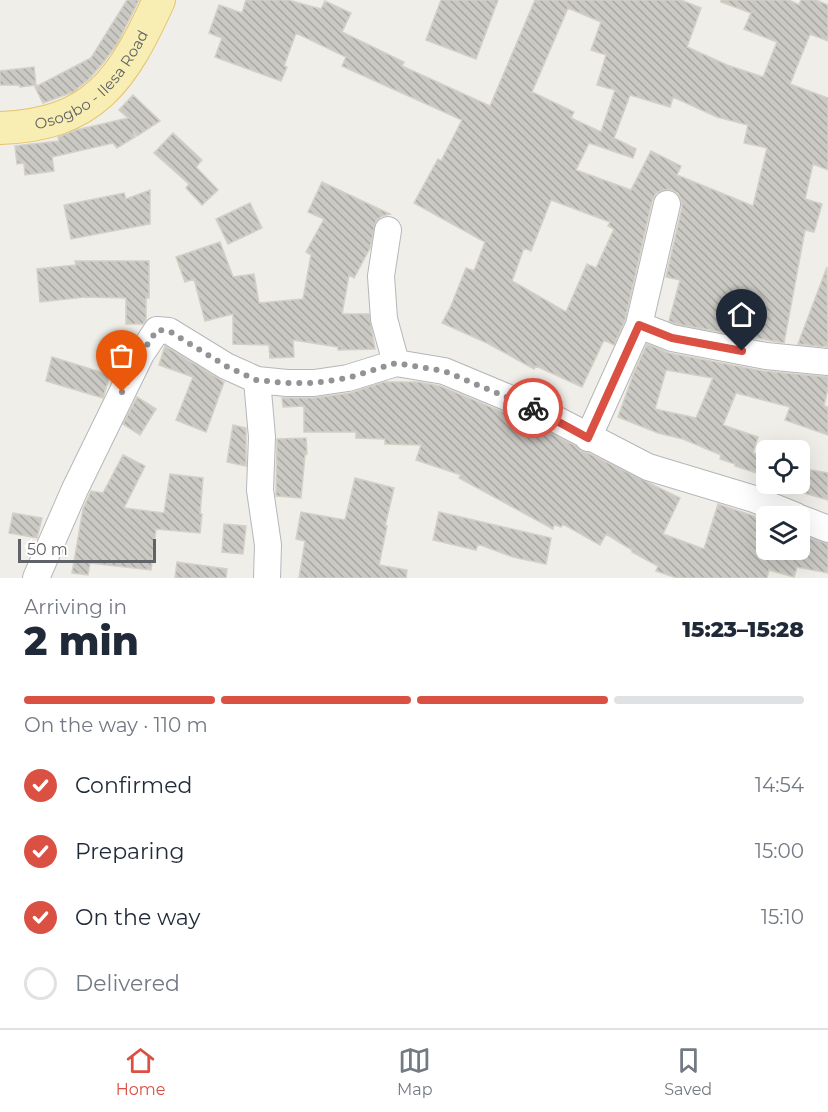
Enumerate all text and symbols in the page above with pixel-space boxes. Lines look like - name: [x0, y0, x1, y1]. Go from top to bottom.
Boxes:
- street label: Osogbo - Ilesa Road: [33, 27, 152, 133]
- pin: [716, 289, 767, 351]
- icon: home: [725, 298, 758, 331]
- pin: [96, 330, 147, 392]
- icon: bag: [105, 339, 138, 372]
- courier: [503, 378, 563, 438]
- icon: bike: [517, 392, 550, 425]
- map controls: [756, 440, 810, 560]
- button: locate: [756, 440, 810, 494]
- button: layers: [756, 506, 810, 560]
- scale bar: [18, 536, 156, 564]
- text: 50 m: [27, 540, 68, 559]
- text: Arriving in: [24, 595, 127, 619]
- text: 15:23–15:28: [682, 616, 804, 643]
- text: 2 min: [24, 617, 139, 665]
- text: On the way · 110 m: [24, 713, 208, 737]
- icon: check: [24, 769, 57, 802]
- text: Confirmed: [75, 772, 192, 799]
- text: 14:54: [755, 773, 804, 797]
- icon: check: [24, 835, 57, 868]
- text: Preparing: [75, 838, 184, 865]
- text: 15:00: [755, 839, 804, 863]
- icon: check: [24, 901, 57, 934]
- text: On the way: [75, 904, 200, 931]
- text: 15:10: [761, 905, 804, 929]
- text: Delivered: [75, 970, 180, 997]
- tab: Home: [116, 1044, 165, 1099]
- tab: Map: [397, 1044, 433, 1099]
- tab: Saved: [664, 1044, 712, 1099]

